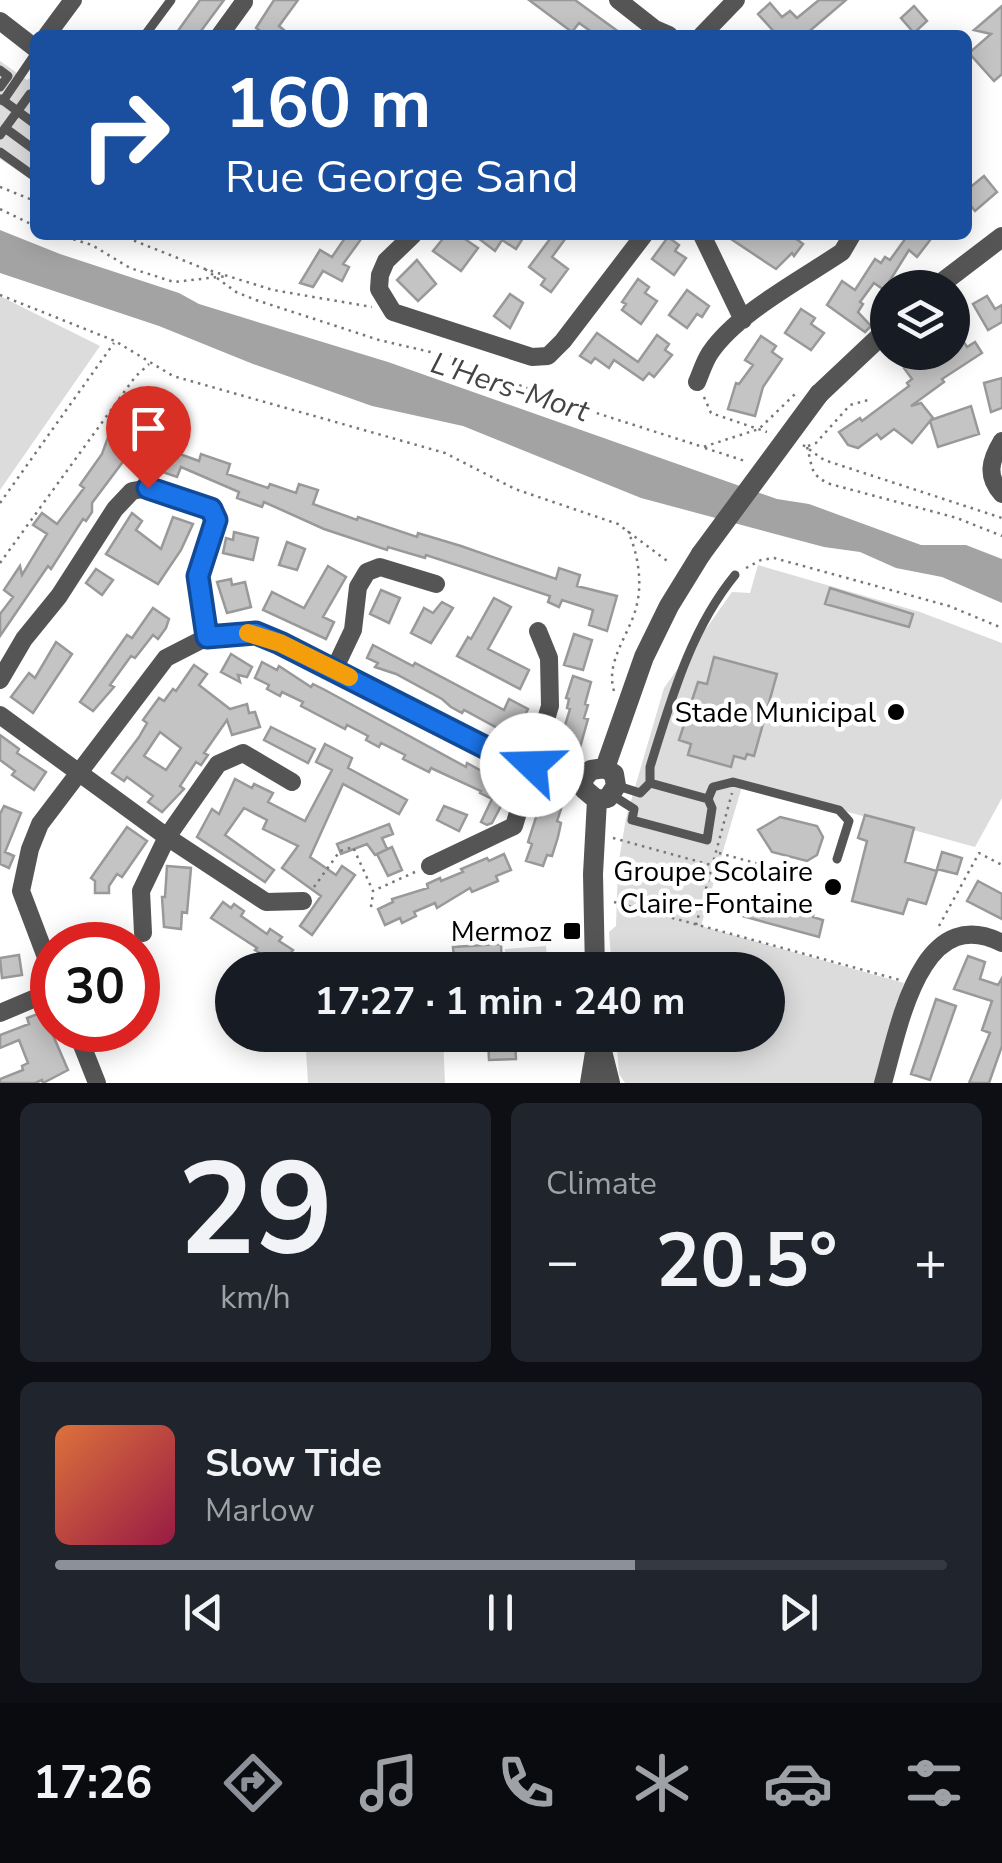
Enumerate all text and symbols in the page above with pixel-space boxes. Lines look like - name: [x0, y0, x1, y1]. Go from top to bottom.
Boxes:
- text: 160 m: [225, 56, 431, 152]
- icon: right: [60, 70, 190, 200]
- text: Rue George Sand: [225, 147, 579, 208]
- map controls: [870, 270, 970, 370]
- button: layers: [870, 270, 970, 370]
- water label: L'Hers-Mort: [426, 343, 596, 433]
- pin: [106, 386, 191, 489]
- icon: arrive: [121, 401, 176, 456]
- place label: Stade Municipal: [675, 694, 877, 732]
- marker: Stade Municipal: [885, 701, 907, 723]
- position arrow: [480, 713, 584, 817]
- place label: Groupe Scolaire Claire-Fontaine: [613, 853, 813, 923]
- marker: Groupe Scolaire Claire-Fontaine: [822, 876, 844, 898]
- place label: Mermoz: [451, 913, 552, 951]
- marker: Mermoz: [561, 920, 583, 942]
- speed limit sign: 30: [30, 922, 160, 1052]
- text: 17:27 · 1 min · 240 m: [315, 976, 685, 1027]
- text: 29: [177, 1122, 334, 1299]
- text: Climate: [546, 1162, 657, 1205]
- text: 20.5°: [655, 1210, 838, 1312]
- text: −: [546, 1224, 579, 1299]
- text: +: [914, 1224, 947, 1299]
- text: km/h: [220, 1276, 291, 1319]
- text: Slow Tide: [205, 1438, 382, 1489]
- text: Marlow: [205, 1489, 315, 1532]
- icon: previous: [176, 1585, 231, 1640]
- icon: pause: [473, 1585, 528, 1640]
- icon: next: [771, 1585, 826, 1640]
- icon: directions: [218, 1748, 288, 1818]
- icon: music: [354, 1748, 424, 1818]
- icon: phone: [491, 1748, 561, 1818]
- icon: climate: [627, 1748, 697, 1818]
- icon: car: [763, 1748, 833, 1818]
- icon: filters: [899, 1748, 969, 1818]
- text: 17:26: [33, 1753, 152, 1814]

